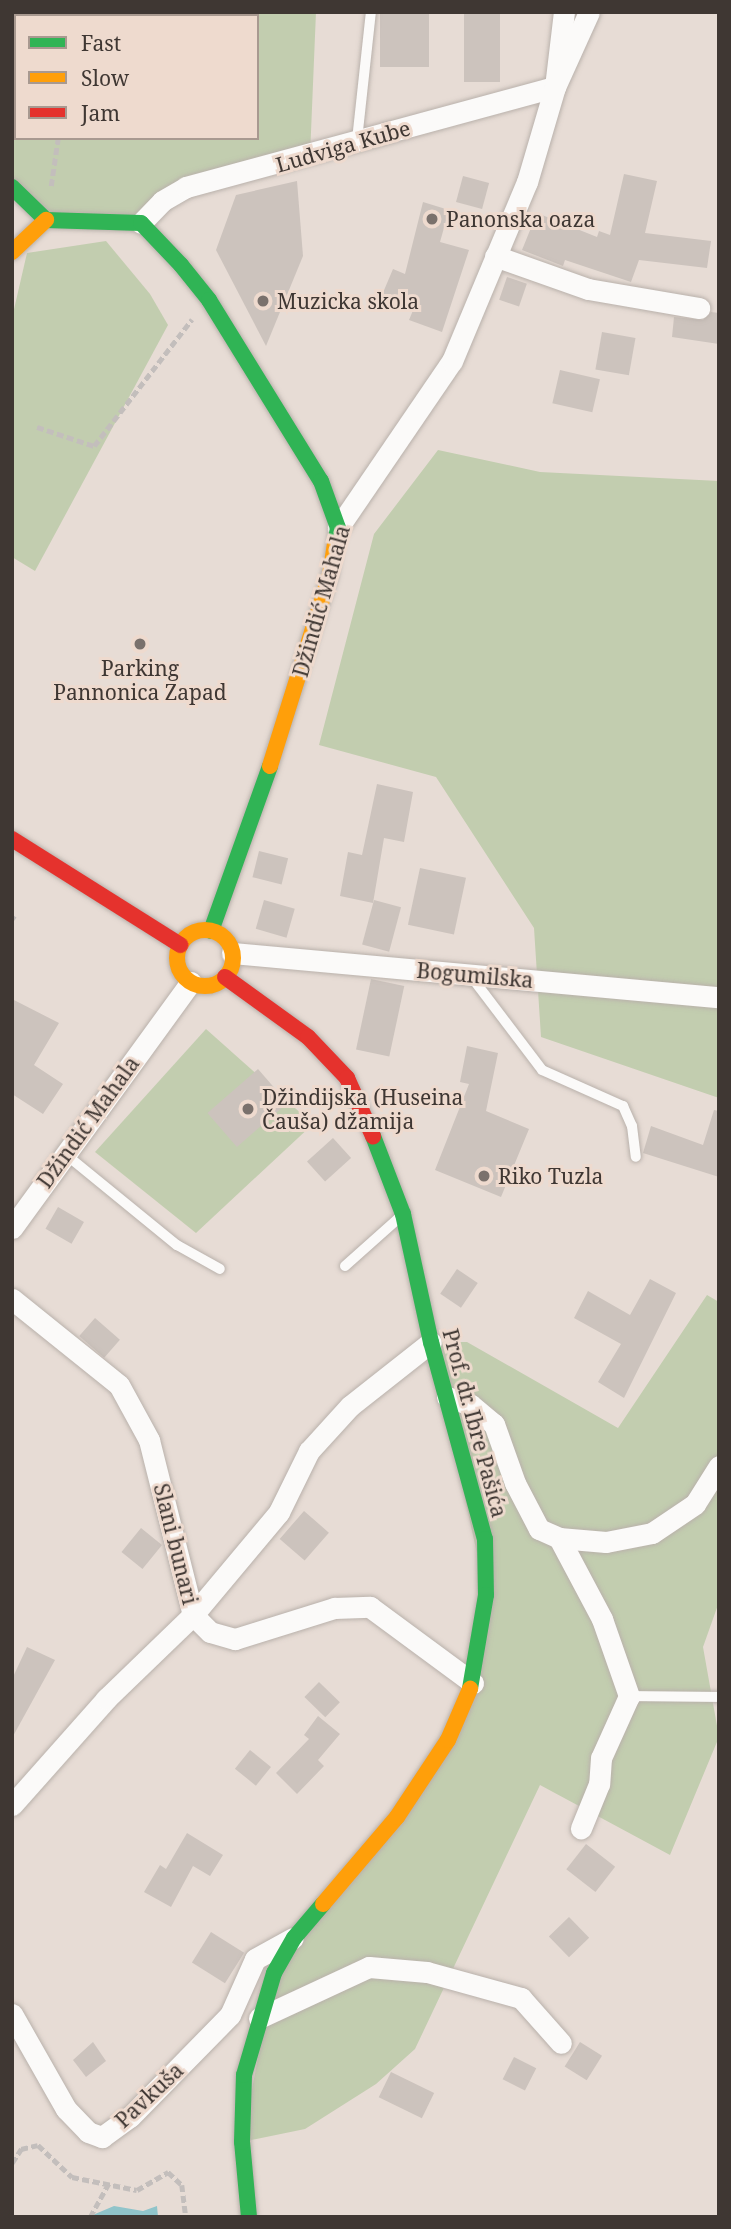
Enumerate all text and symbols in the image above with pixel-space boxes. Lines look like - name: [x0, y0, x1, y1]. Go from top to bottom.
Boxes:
- legend: [14, 14, 259, 140]
- text: Fast: [81, 29, 121, 57]
- text: Slow: [81, 64, 129, 92]
- text: Jam: [81, 99, 120, 127]
- street label: Ludviga Kube: [273, 115, 413, 177]
- place label: Panonska oaza: [446, 206, 595, 232]
- marker: Panonska oaza: [424, 211, 440, 227]
- place label: Muzicka skola: [277, 288, 419, 314]
- marker: Muzicka skola: [255, 293, 271, 309]
- street label: Džindić Mahala: [287, 522, 355, 680]
- marker: Parking Pannonica Zapad: [132, 636, 148, 652]
- place label: Parking Pannonica Zapad: [53, 655, 227, 705]
- street label: Bogumilska: [416, 957, 534, 993]
- street label: Džindić Mahala: [32, 1051, 144, 1193]
- place label: Džindijska (Huseina Čauša) džamija: [262, 1084, 463, 1134]
- marker: Džindijska (Huseina Čauša) džamija: [240, 1101, 256, 1117]
- place label: Riko Tuzla: [498, 1163, 603, 1189]
- marker: Riko Tuzla: [476, 1168, 492, 1184]
- street label: Prof. dr. Ibre Pašića: [438, 1326, 512, 1520]
- street label: Slani bunari: [149, 1481, 203, 1607]
- street label: Pavkuša: [110, 2057, 188, 2133]

